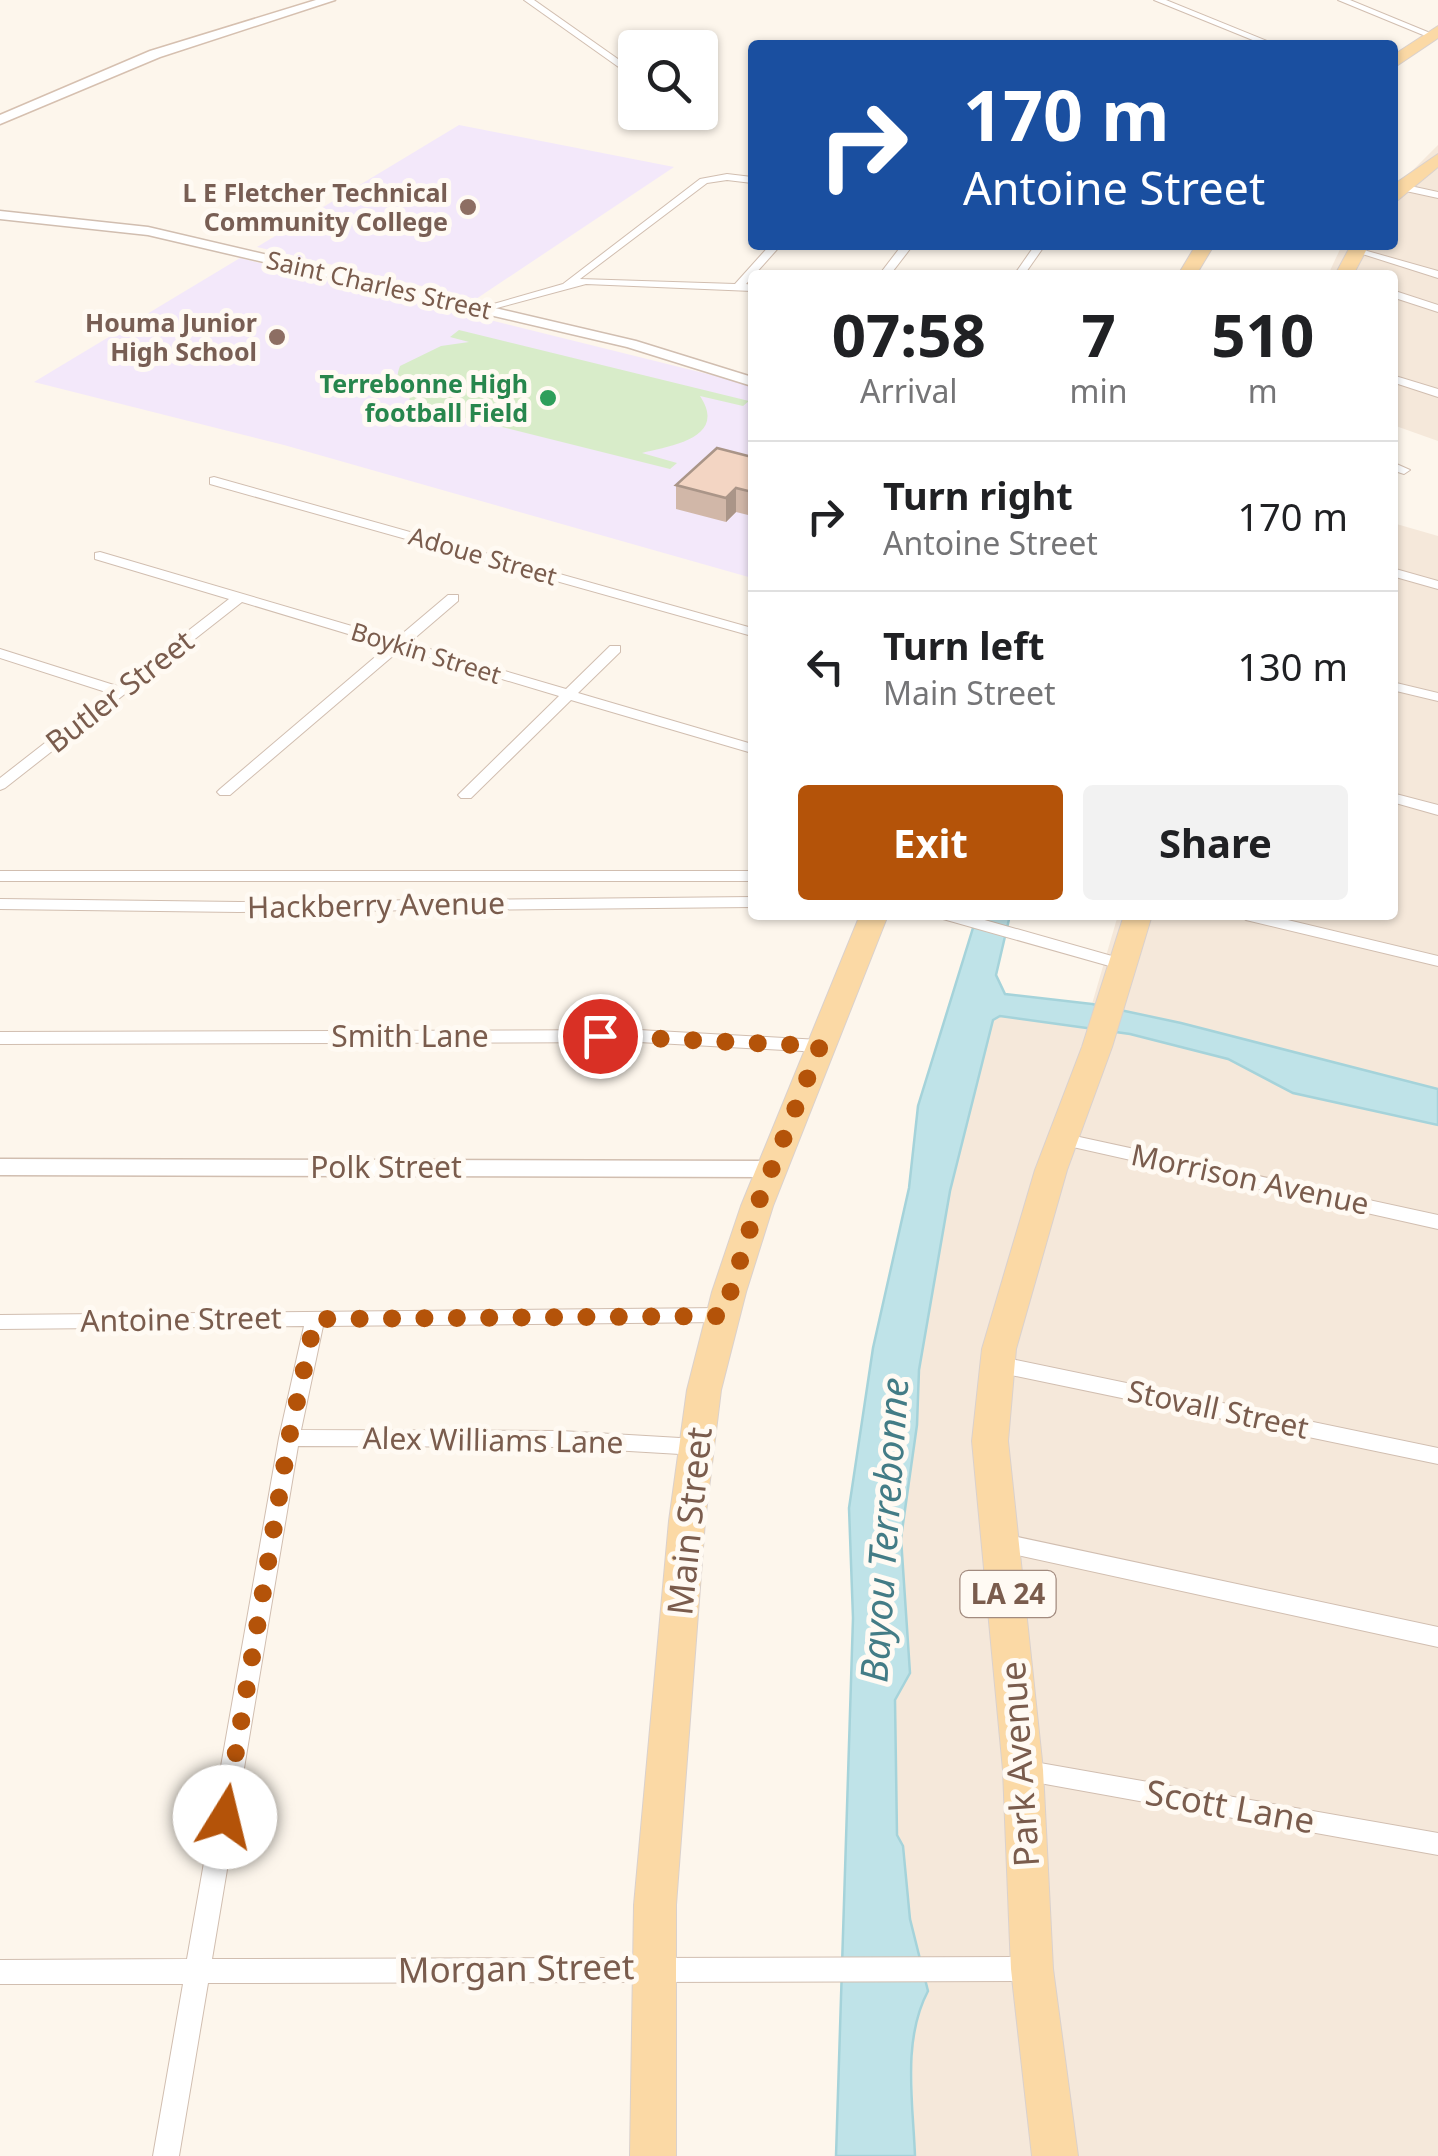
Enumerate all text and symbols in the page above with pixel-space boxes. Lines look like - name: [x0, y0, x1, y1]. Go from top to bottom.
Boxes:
- map controls: [618, 30, 718, 130]
- button: search: [618, 30, 718, 130]
- text: 170 m: [963, 66, 1170, 162]
- icon: right: [798, 80, 928, 210]
- text: Antoine Street: [963, 157, 1265, 218]
- place label: L E Fletcher Technical Community College: [183, 175, 448, 238]
- marker: L E Fletcher Technical Community College: [457, 196, 479, 218]
- street label: Saint Charles Street: [264, 242, 495, 326]
- text: 07:58: [832, 293, 986, 375]
- text: 7: [1081, 293, 1116, 375]
- text: 510: [1211, 293, 1314, 375]
- place label: Houma Junior High School: [85, 305, 257, 368]
- marker: Houma Junior High School: [266, 326, 288, 348]
- place label: Terrebonne High football Field: [320, 366, 528, 429]
- text: Arrival: [860, 369, 958, 412]
- text: min: [1070, 369, 1128, 412]
- text: m: [1248, 369, 1278, 412]
- marker: Terrebonne High football Field: [537, 387, 559, 409]
- text: Turn right: [883, 469, 1073, 521]
- icon: right: [798, 489, 853, 544]
- text: 170 m: [1237, 490, 1348, 542]
- street label: Adoue Street: [405, 518, 561, 592]
- text: Antoine Street: [883, 521, 1098, 564]
- street label: Boykin Street: [347, 613, 505, 691]
- text: Turn left: [883, 619, 1045, 671]
- street label: Butler Street: [37, 620, 202, 762]
- icon: left: [798, 639, 853, 694]
- text: 130 m: [1237, 640, 1348, 692]
- text: Main Street: [883, 671, 1056, 714]
- button: Exit: [798, 785, 1063, 900]
- button: Share: [1083, 785, 1348, 900]
- street label: Hackberry Avenue: [247, 882, 505, 927]
- pin: [558, 994, 643, 1079]
- icon: arrive: [573, 1009, 628, 1064]
- street label: Smith Lane: [331, 1015, 489, 1056]
- street label: Morrison Avenue: [1128, 1133, 1373, 1224]
- street label: Polk Street: [310, 1146, 462, 1187]
- street label: Antoine Street: [80, 1296, 282, 1341]
- street label: Stovall Street: [1124, 1369, 1313, 1448]
- water label: Bayou Terrebonne: [846, 1376, 920, 1684]
- street label: Alex Williams Lane: [362, 1417, 624, 1462]
- street label: Main Street: [655, 1424, 722, 1617]
- road number: LA 24: [960, 1571, 1056, 1617]
- street label: Park Avenue: [988, 1660, 1049, 1868]
- position arrow: [173, 1765, 277, 1869]
- street label: Scott Lane: [1142, 1768, 1318, 1844]
- street label: Morgan Street: [397, 1942, 635, 1993]

